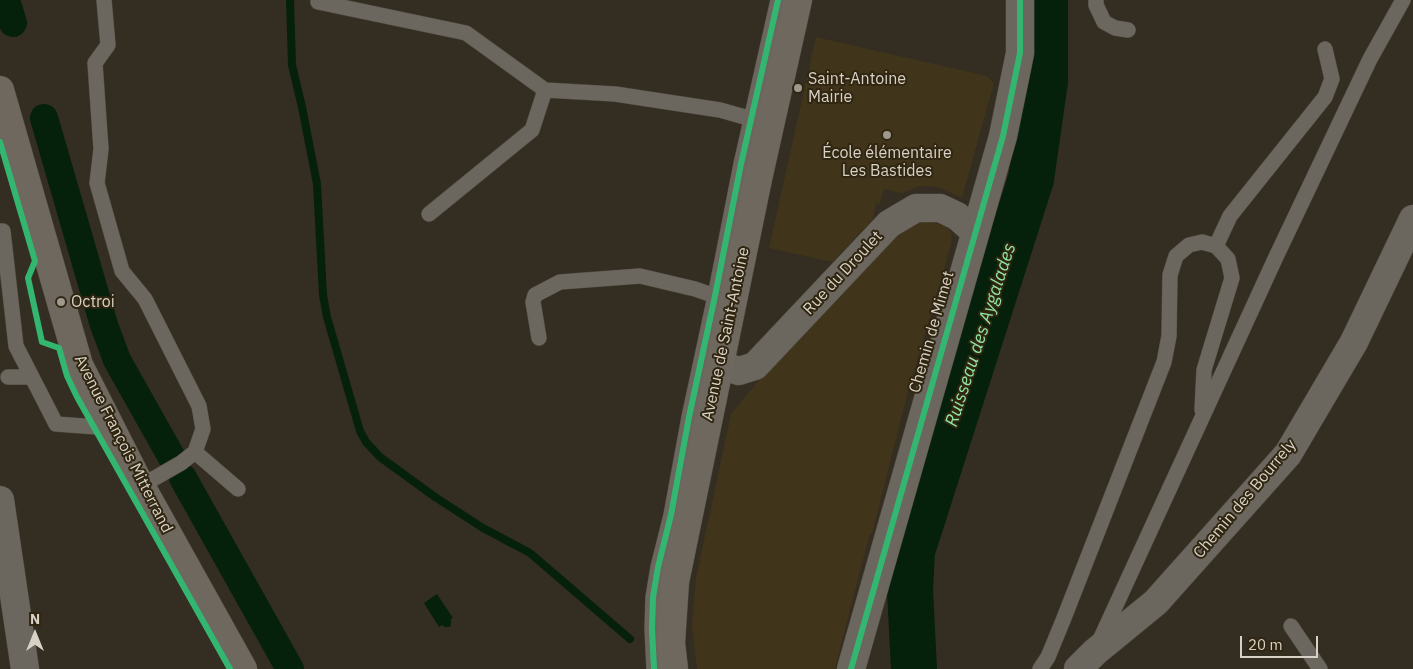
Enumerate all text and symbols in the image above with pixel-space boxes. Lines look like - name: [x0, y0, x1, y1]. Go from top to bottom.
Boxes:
- place label: Saint-Antoine Mairie: [808, 69, 906, 107]
- marker: Saint-Antoine Mairie: [792, 82, 804, 94]
- marker: École élémentaire Les Bastides: [881, 129, 893, 141]
- place label: École élémentaire Les Bastides: [822, 143, 952, 181]
- street label: Rue du Droulet: [799, 227, 887, 319]
- water label: Ruisseau des Aygalades: [941, 241, 1021, 429]
- street label: Avenue de Saint-Antoine: [698, 245, 754, 423]
- street label: Chemin de Mimet: [905, 269, 959, 395]
- place label: Octroi: [71, 292, 115, 312]
- marker: Octroi: [55, 296, 67, 308]
- street label: Avenue François Mitterrand: [70, 352, 176, 536]
- street label: Chemin des Bourrely: [1190, 436, 1300, 562]
- north arrow: [10, 609, 60, 659]
- text: N: [30, 610, 40, 628]
- scale bar: [1243, 626, 1320, 658]
- text: 20 m: [1248, 635, 1283, 654]

